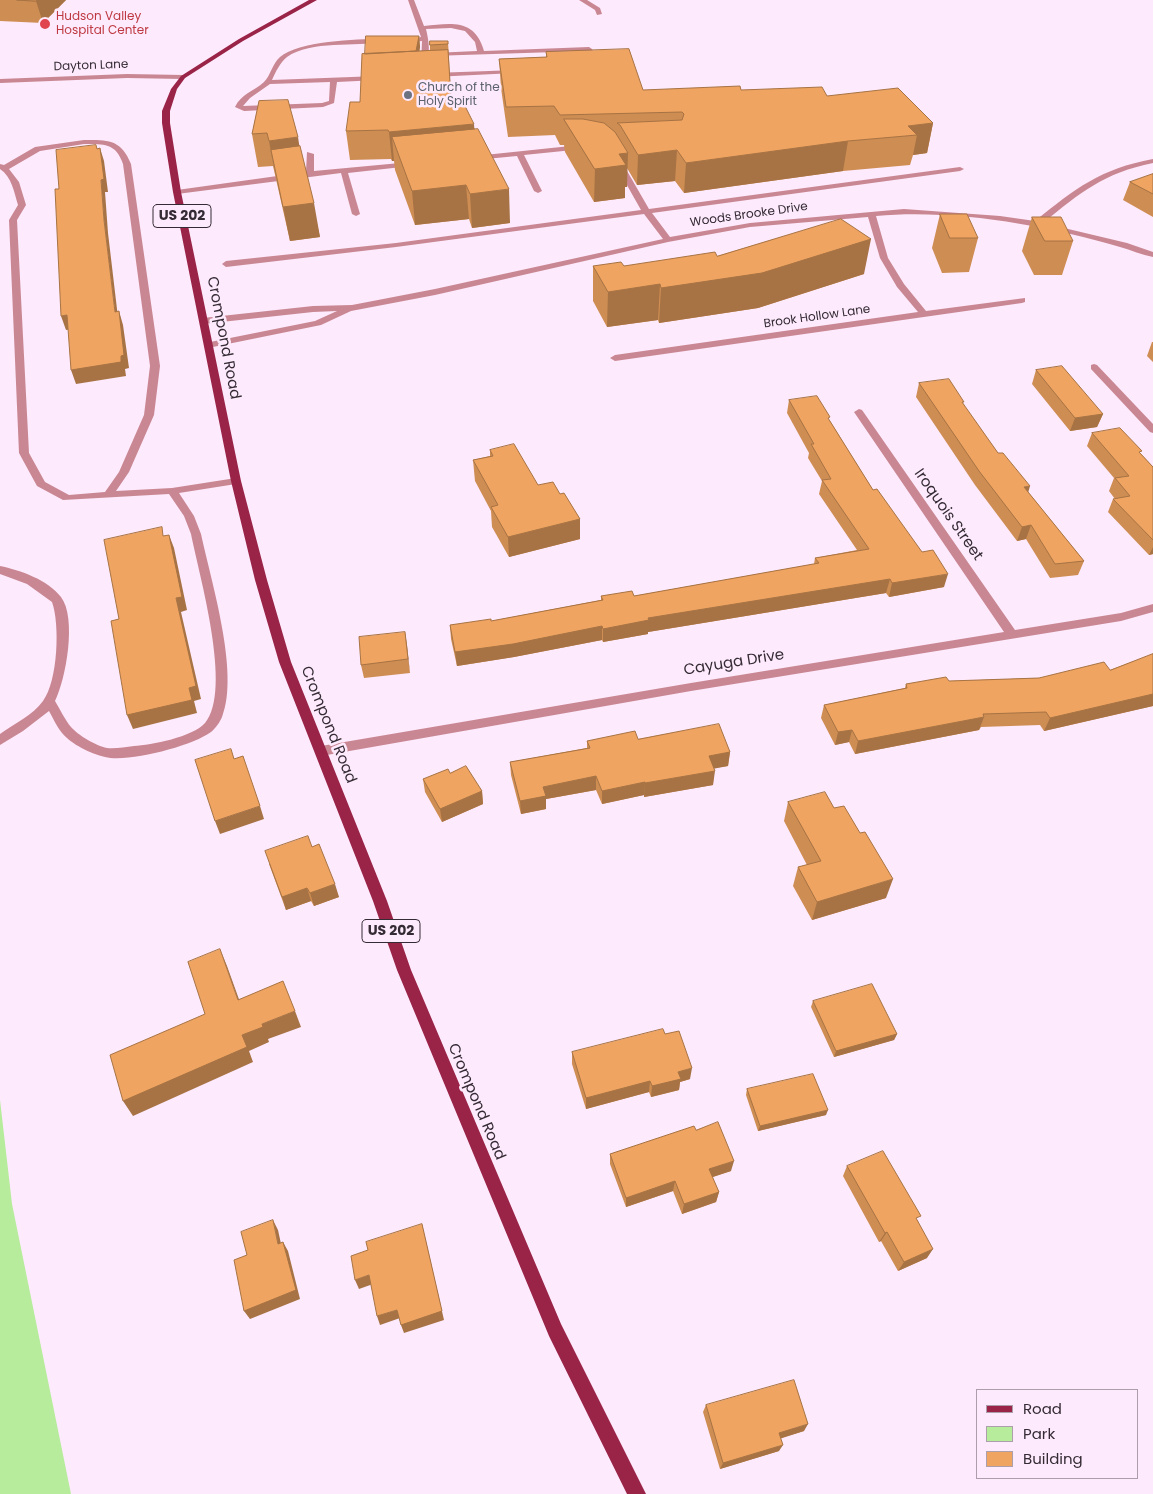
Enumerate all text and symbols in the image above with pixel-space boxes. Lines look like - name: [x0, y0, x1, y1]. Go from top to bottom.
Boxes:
- place label: Hudson Valley Hospital Center: [56, 10, 149, 38]
- marker: Hudson Valley Hospital Center: [38, 17, 52, 31]
- street label: Dayton Lane: [53, 58, 129, 74]
- place label: Church of the Holy Spirit: [418, 81, 500, 109]
- marker: Church of the Holy Spirit: [402, 89, 414, 101]
- street label: Woods Brooke Drive: [689, 200, 809, 230]
- road number: US 202: [153, 205, 211, 228]
- street label: Crompond Road: [202, 275, 244, 401]
- street label: Brook Hollow Lane: [763, 302, 871, 332]
- street label: Iroquois Street: [910, 466, 986, 564]
- street label: Cayuga Drive: [682, 646, 786, 680]
- street label: Crompond Road: [296, 664, 360, 786]
- road number: US 202: [362, 919, 420, 942]
- street label: Crompond Road: [443, 1041, 509, 1163]
- legend: [976, 1389, 1138, 1479]
- text: Road: [1023, 1398, 1062, 1419]
- text: Park: [1023, 1423, 1055, 1444]
- text: Building: [1023, 1448, 1083, 1469]

